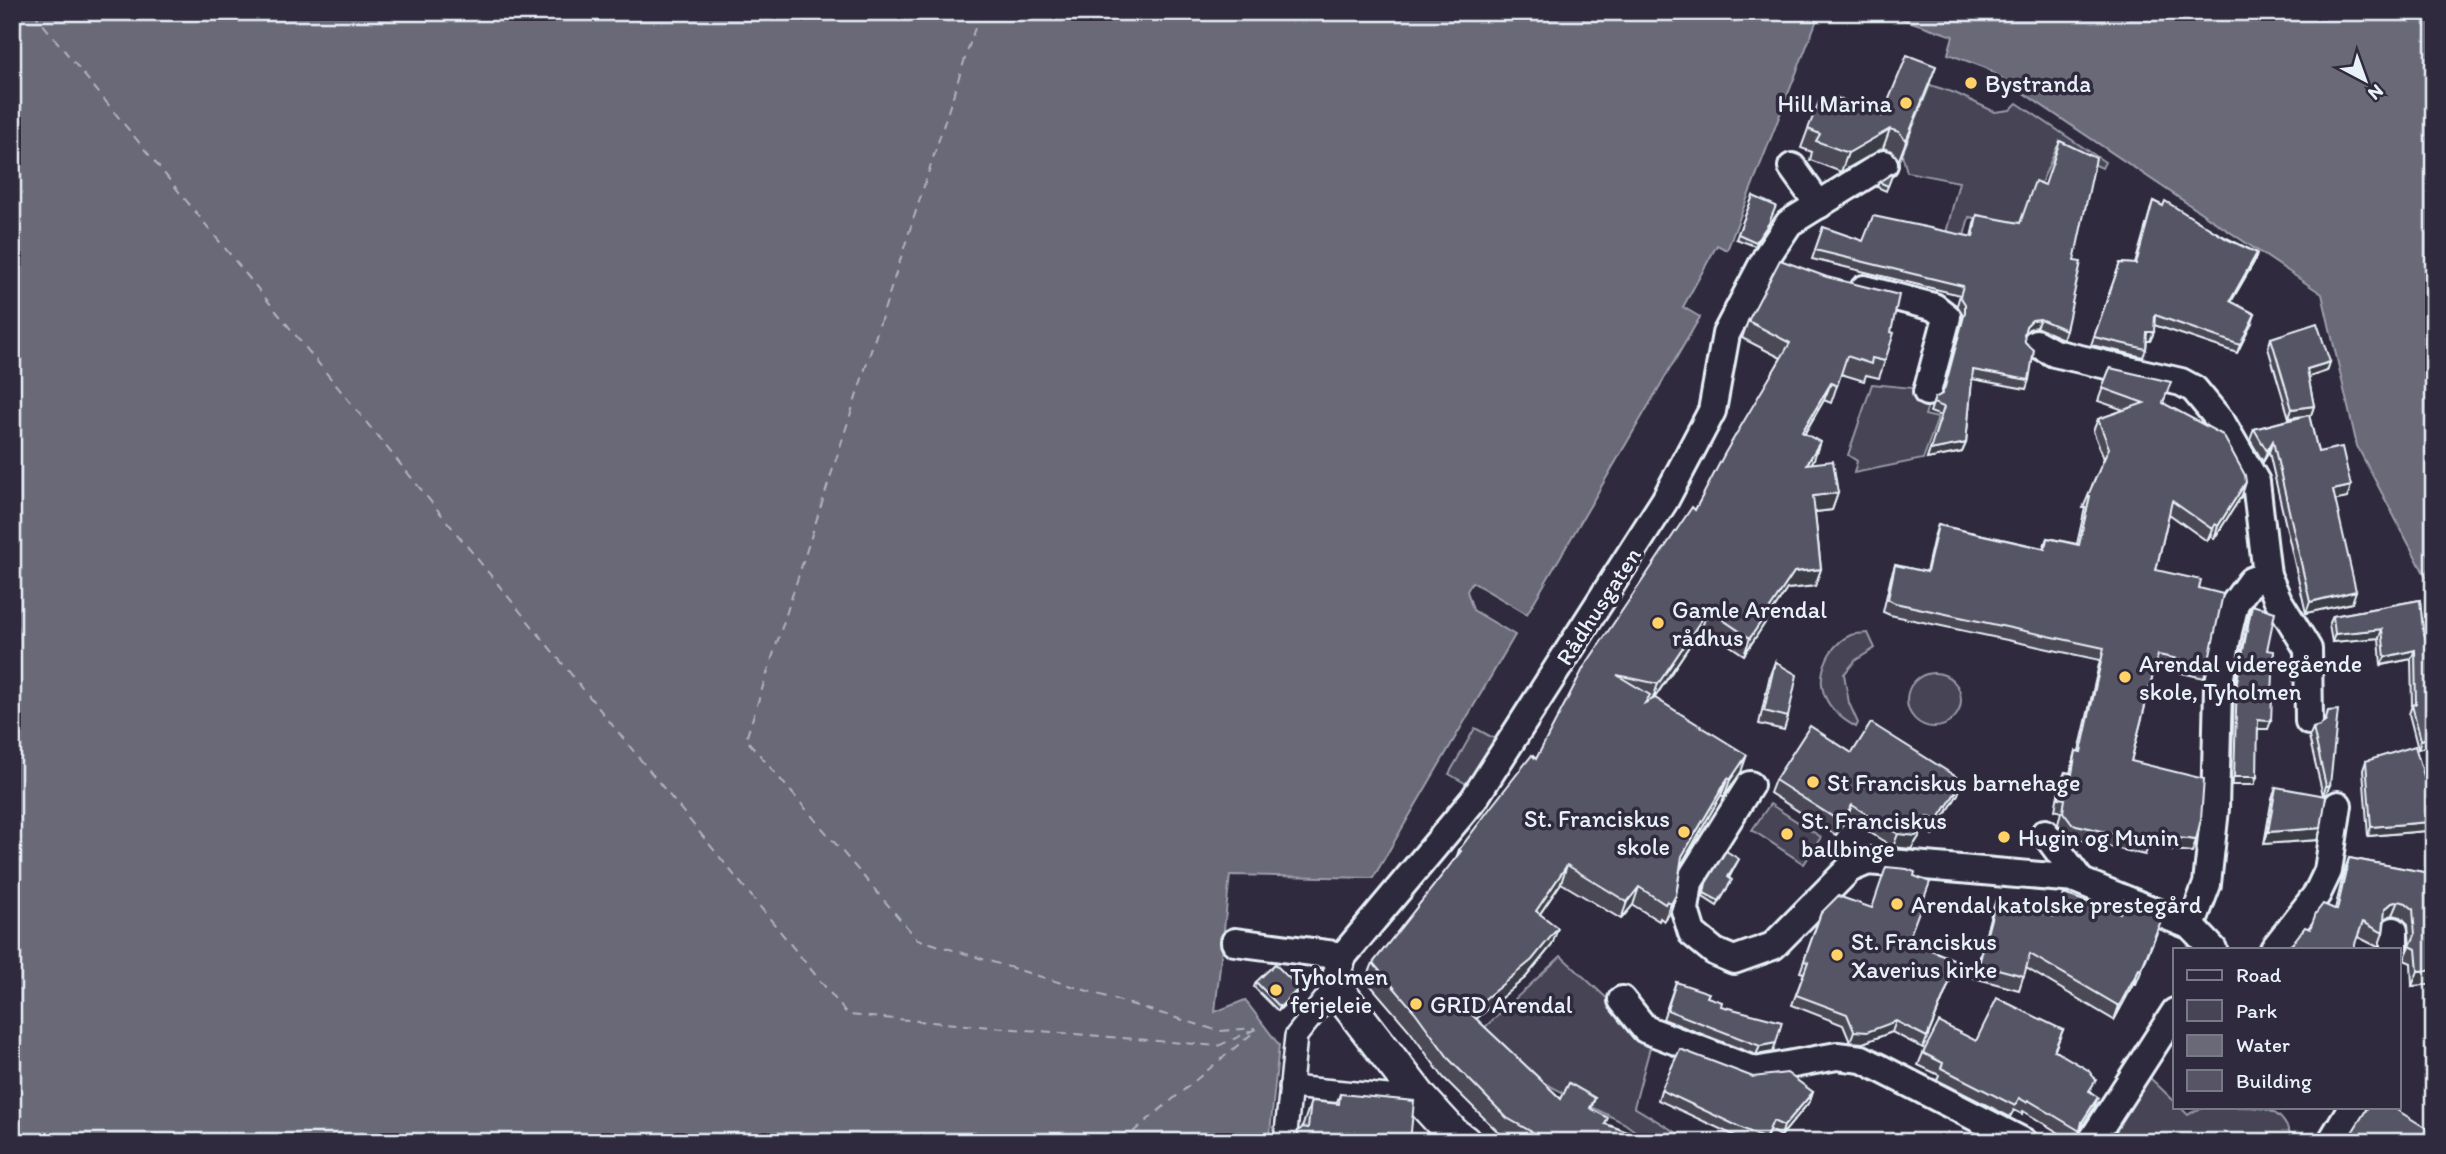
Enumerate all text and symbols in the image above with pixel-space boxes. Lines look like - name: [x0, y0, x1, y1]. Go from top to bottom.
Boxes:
- north arrow: [2330, 46, 2400, 116]
- place label: Bystranda: [1985, 69, 2091, 98]
- marker: Bystranda: [1963, 75, 1979, 91]
- text: N: [2363, 80, 2388, 105]
- place label: Hill Marina: [1777, 89, 1892, 118]
- marker: Hill Marina: [1898, 95, 1914, 111]
- street label: Rådhusgaten: [1549, 541, 1647, 670]
- place label: Gamle Arendal rådhus: [1672, 595, 1827, 652]
- marker: Gamle Arendal rådhus: [1650, 615, 1666, 631]
- place label: Arendal videregående skole, Tyholmen: [2139, 649, 2362, 706]
- marker: Arendal videregående skole, Tyholmen: [2117, 669, 2133, 685]
- place label: St Franciskus barnehage: [1827, 768, 2080, 797]
- marker: St Franciskus barnehage: [1805, 774, 1821, 790]
- place label: St. Franciskus skole: [1524, 804, 1670, 861]
- place label: St. Franciskus ballbinge: [1801, 806, 1947, 863]
- place label: Hugin og Munin: [2018, 823, 2179, 852]
- marker: St. Franciskus skole: [1676, 824, 1692, 840]
- marker: St. Franciskus ballbinge: [1779, 826, 1795, 842]
- marker: Hugin og Munin: [1996, 829, 2012, 845]
- place label: Arendal katolske prestegård: [1911, 890, 2202, 919]
- marker: Arendal katolske prestegård: [1889, 896, 1905, 912]
- place label: St. Franciskus Xaverius kirke: [1851, 927, 1997, 984]
- marker: St. Franciskus Xaverius kirke: [1829, 947, 1845, 963]
- legend: [2173, 948, 2400, 1108]
- place label: Tyholmen ferjeleie: [1290, 962, 1388, 1019]
- text: Road: [2236, 962, 2282, 987]
- marker: Tyholmen ferjeleie: [1268, 982, 1284, 998]
- place label: GRID Arendal: [1430, 990, 1573, 1019]
- marker: GRID Arendal: [1408, 996, 1424, 1012]
- text: Park: [2236, 998, 2278, 1023]
- text: Water: [2236, 1032, 2290, 1057]
- text: Building: [2236, 1068, 2312, 1093]

